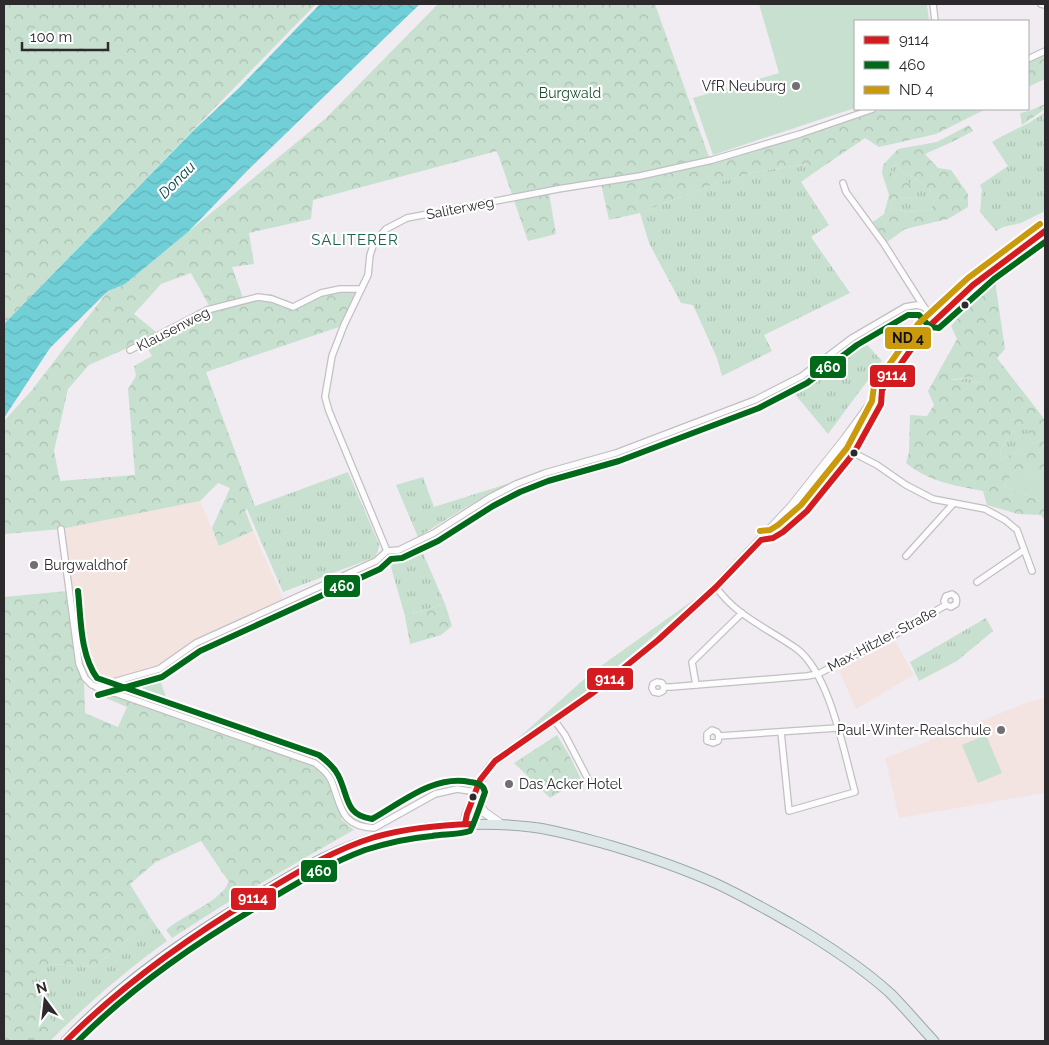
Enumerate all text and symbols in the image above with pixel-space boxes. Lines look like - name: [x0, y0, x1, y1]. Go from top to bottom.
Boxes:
- scale bar: [22, 20, 109, 52]
- legend: [854, 20, 1029, 110]
- text: 100 m: [30, 28, 72, 46]
- text: 9114: [899, 31, 929, 49]
- text: 460: [899, 56, 925, 74]
- place label: VfR Neuburg: [702, 78, 786, 94]
- marker: VfR Neuburg: [790, 80, 802, 92]
- text: ND 4: [899, 81, 933, 99]
- park label: Burgwald: [539, 85, 601, 101]
- water label: Donau: [155, 157, 200, 202]
- street label: Saliterweg: [425, 194, 495, 222]
- district label: SALITERER: [311, 231, 399, 249]
- unlabelled marker: [960, 300, 970, 310]
- street label: Klausenweg: [134, 304, 212, 354]
- line badge: ND 4: [884, 326, 932, 350]
- text: ND 4: [892, 330, 924, 346]
- line badge: 460: [809, 355, 847, 379]
- text: 460: [815, 359, 841, 375]
- line badge: 9114: [869, 364, 916, 388]
- text: 9114: [877, 367, 907, 383]
- unlabelled marker: [849, 448, 859, 458]
- place label: Burgwaldhof: [44, 557, 129, 573]
- marker: Burgwaldhof: [28, 559, 40, 571]
- line badge: 460: [323, 574, 361, 598]
- text: 460: [329, 578, 355, 594]
- street label: Max-Hitzler-Straße: [825, 603, 939, 675]
- line badge: 9114: [586, 667, 634, 691]
- text: 9114: [595, 671, 625, 687]
- place label: Paul-Winter-Realschule: [837, 722, 991, 738]
- marker: Paul-Winter-Realschule: [995, 724, 1007, 736]
- place label: Das Acker Hotel: [519, 776, 622, 792]
- marker: Das Acker Hotel: [503, 778, 515, 790]
- unlabelled marker: [468, 792, 478, 802]
- line badge: 460: [300, 859, 338, 883]
- text: 460: [306, 863, 332, 879]
- line badge: 9114: [230, 887, 277, 911]
- text: 9114: [238, 890, 268, 906]
- north arrow: [20, 975, 70, 1025]
- text: N: [34, 978, 49, 997]

